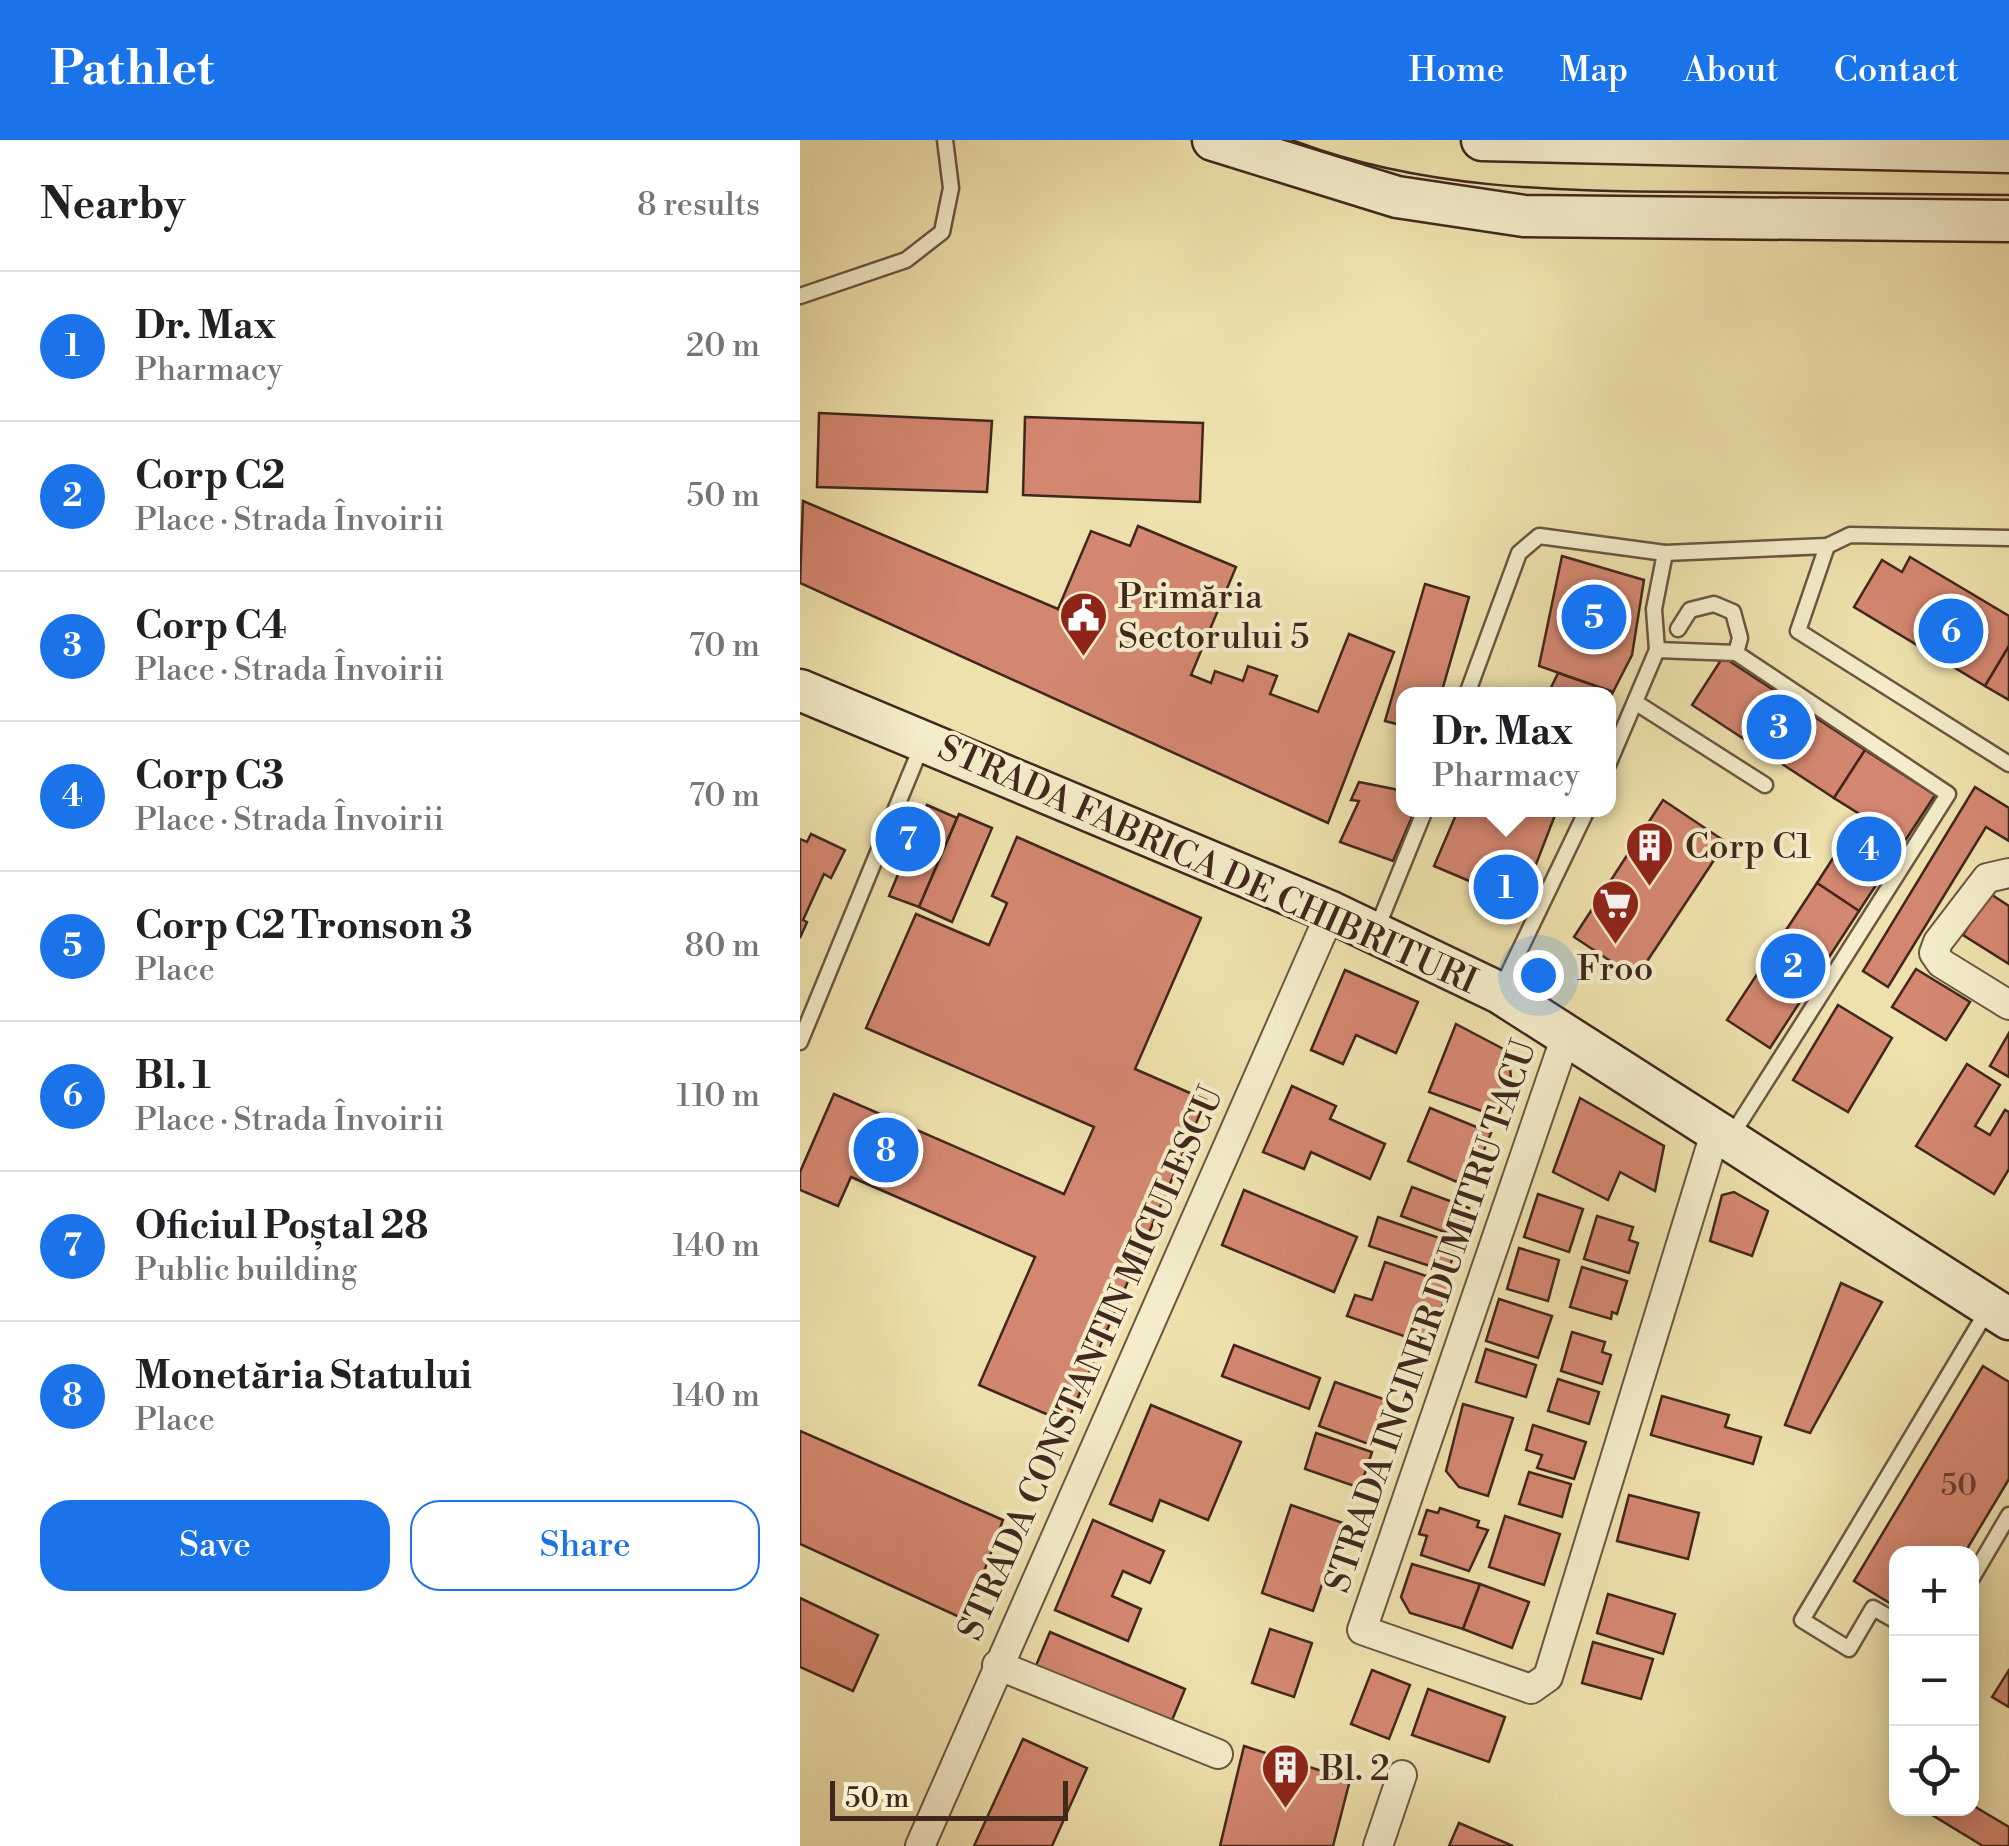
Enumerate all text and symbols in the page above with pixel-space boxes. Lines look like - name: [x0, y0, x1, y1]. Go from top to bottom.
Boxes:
- text: Pathlet: [50, 40, 214, 100]
- text: Home: [1408, 49, 1504, 92]
- text: Map: [1559, 49, 1628, 92]
- text: About: [1683, 49, 1779, 92]
- text: Contact: [1834, 49, 1959, 92]
- text: Nearby: [40, 179, 185, 232]
- text: 8 results: [637, 185, 760, 225]
- text: Dr. Max: [135, 303, 276, 350]
- text: 1: [65, 326, 80, 366]
- text: 20 m: [686, 326, 760, 366]
- text: Pharmacy: [135, 350, 283, 390]
- text: Corp C2: [135, 453, 285, 500]
- text: 2: [62, 476, 83, 516]
- text: 50 m: [687, 476, 760, 516]
- text: Place · Strada Învoirii: [135, 500, 444, 540]
- place label: Primăria Sectorului 5: [1118, 576, 1310, 659]
- pin: 5: [1562, 580, 1626, 654]
- public building icon: Primăria Sectorului 5: [1057, 590, 1109, 658]
- pin: 6: [1918, 594, 1984, 668]
- text: Corp C4: [135, 603, 287, 650]
- text: 3: [63, 626, 82, 666]
- text: 70 m: [689, 626, 760, 666]
- text: Place · Strada Învoirii: [135, 650, 444, 690]
- popup: [1396, 687, 1616, 817]
- pin: 3: [1746, 690, 1812, 764]
- text: Dr. Max: [1432, 709, 1573, 756]
- street label: STRADA FABRICA DE CHIBRITURI: [931, 727, 1483, 1004]
- text: Corp C3: [135, 753, 284, 800]
- text: Pharmacy: [1432, 756, 1580, 796]
- text: 4: [62, 776, 83, 816]
- text: 70 m: [689, 776, 760, 816]
- text: Place · Strada Învoirii: [135, 800, 444, 840]
- pin: 7: [876, 802, 940, 876]
- pin: 4: [1836, 812, 1902, 886]
- building icon: Corp C1: [1624, 820, 1676, 888]
- place label: Corp C1: [1685, 826, 1811, 869]
- pin: 1: [1474, 850, 1538, 924]
- supermarket icon: Froo: [1589, 878, 1641, 946]
- text: Corp C2 Tronson 3: [135, 903, 473, 950]
- text: 5: [63, 926, 82, 966]
- text: 80 m: [685, 926, 760, 966]
- pin: 2: [1760, 928, 1826, 1004]
- place label: Froo: [1577, 948, 1653, 991]
- text: Place: [135, 950, 215, 990]
- your location: [1513, 950, 1564, 1001]
- street label: STRADA INGINER DUMITRU TACU: [1316, 1035, 1546, 1598]
- text: Bl. 1: [135, 1053, 211, 1100]
- text: 6: [62, 1076, 83, 1116]
- text: 110 m: [677, 1076, 760, 1116]
- street label: STRADA CONSTANTIN MICULESCU: [949, 1080, 1233, 1647]
- text: Place · Strada Învoirii: [135, 1100, 444, 1140]
- pin: 8: [854, 1112, 918, 1188]
- text: Oficiul Poștal 28: [135, 1203, 428, 1250]
- text: 7: [63, 1226, 82, 1266]
- text: 140 m: [673, 1226, 760, 1266]
- text: Public building: [135, 1250, 357, 1290]
- text: Monetăria Statului: [135, 1353, 472, 1400]
- text: 8: [62, 1376, 83, 1416]
- text: 140 m: [673, 1376, 760, 1416]
- text: Place: [135, 1400, 215, 1440]
- house number: 50: [1941, 1467, 1977, 1505]
- button: Save: [40, 1500, 390, 1591]
- button: Share: [410, 1500, 760, 1591]
- map controls: [1889, 1546, 1979, 1816]
- button: +: [1889, 1546, 1979, 1636]
- button: −: [1889, 1636, 1979, 1726]
- button: locate: [1889, 1726, 1979, 1816]
- building icon: Bl. 2: [1259, 1742, 1311, 1810]
- place label: Bl. 2: [1319, 1748, 1390, 1791]
- scale bar: [830, 1776, 1068, 1820]
- text: 50 m: [845, 1781, 909, 1816]

